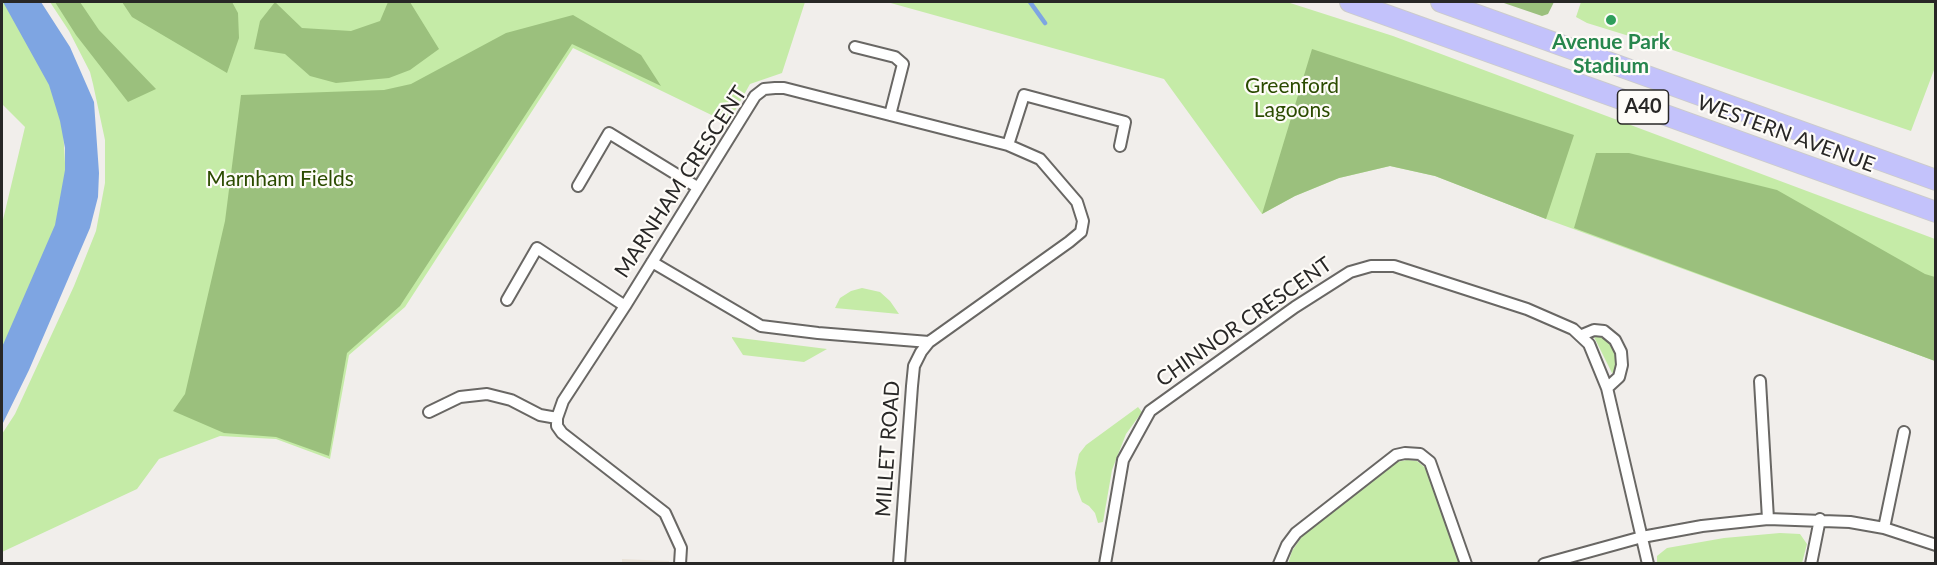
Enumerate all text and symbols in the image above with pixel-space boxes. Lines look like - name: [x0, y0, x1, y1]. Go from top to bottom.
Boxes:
- marker: Avenue Park Stadium: [1604, 13, 1618, 27]
- place label: Avenue Park Stadium: [1552, 29, 1670, 79]
- park label: Greenford Lagoons: [1245, 73, 1339, 123]
- street label: MARNHAM CRESCENT: [610, 81, 752, 283]
- road number: A40: [1618, 90, 1668, 124]
- street label: WESTERN AVENUE: [1694, 90, 1878, 178]
- park label: Marnham Fields: [206, 166, 354, 192]
- street label: CHINNOR CRESCENT: [1151, 252, 1337, 392]
- street label: MILLET ROAD: [871, 380, 905, 518]

